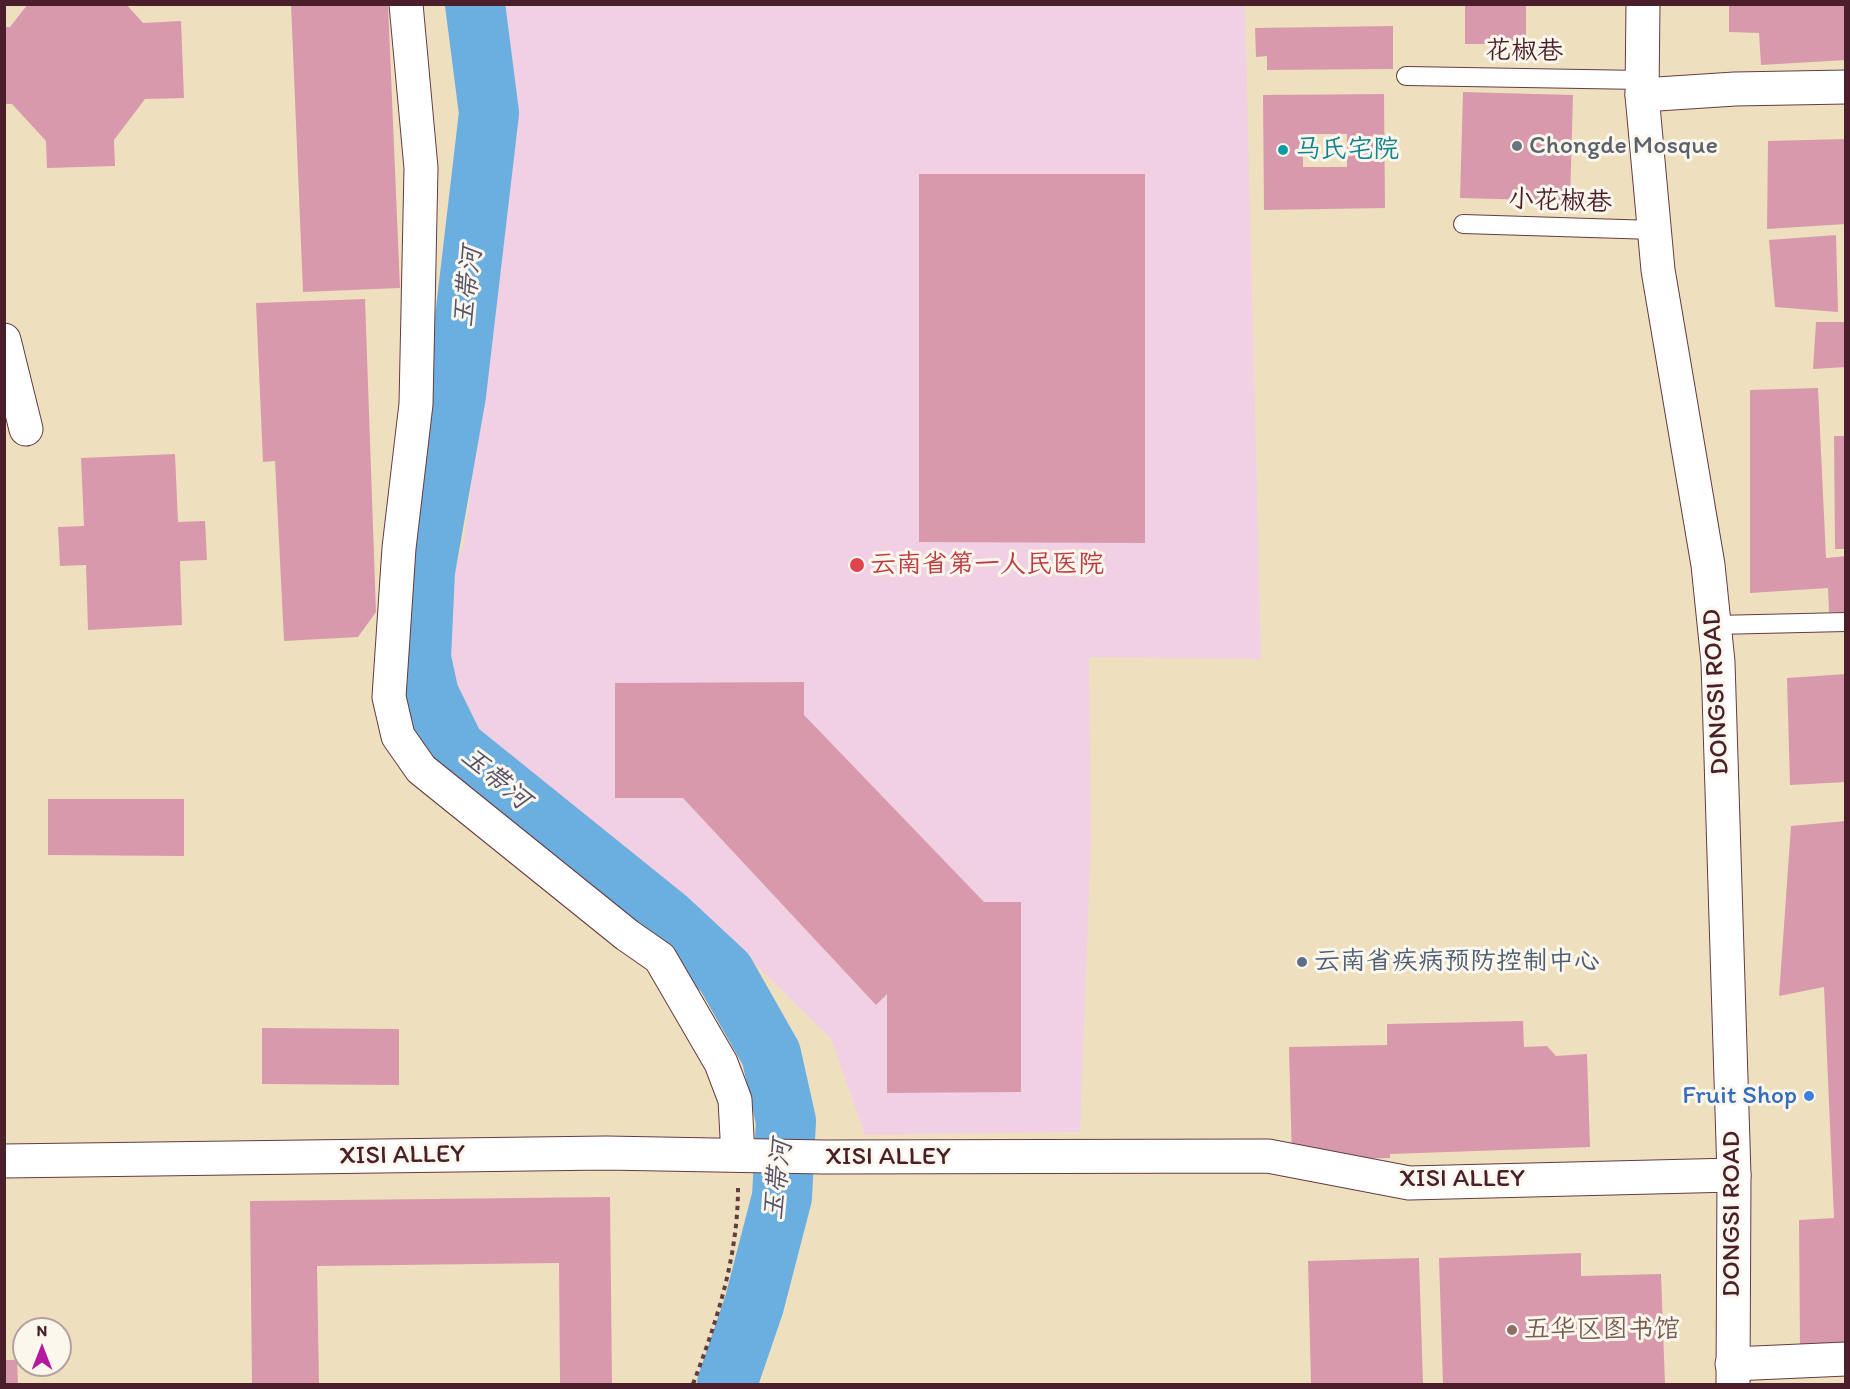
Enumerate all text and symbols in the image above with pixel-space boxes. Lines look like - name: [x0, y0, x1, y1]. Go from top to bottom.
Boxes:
- street label: 花椒巷: [1485, 36, 1563, 68]
- place label: Chongde Mosque: [1529, 130, 1718, 162]
- place label: 马氏宅院: [1295, 134, 1399, 166]
- marker: Chongde Mosque: [1510, 139, 1524, 153]
- marker: 马氏宅院: [1276, 143, 1290, 157]
- street label: 小花椒巷: [1507, 185, 1613, 219]
- water label: 玉带河: [448, 245, 490, 329]
- place label: 云南省第一人民医院: [870, 549, 1104, 581]
- marker: 云南省第一人民医院: [848, 556, 866, 574]
- street label: DONGSI ROAD: [1697, 608, 1737, 776]
- water label: 玉带河: [454, 741, 536, 817]
- place label: 云南省疾病预防控制中心: [1314, 946, 1600, 978]
- marker: 云南省疾病预防控制中心: [1295, 955, 1309, 969]
- place label: Fruit Shop: [1682, 1080, 1797, 1112]
- marker: Fruit Shop: [1802, 1089, 1816, 1103]
- street label: DONGSI ROAD: [1716, 1131, 1748, 1297]
- water label: 玉带河: [758, 1138, 800, 1222]
- street label: XISI ALLEY: [339, 1139, 465, 1173]
- street label: XISI ALLEY: [825, 1141, 951, 1173]
- street label: XISI ALLEY: [1399, 1163, 1525, 1195]
- place label: 五华区图书馆: [1524, 1314, 1680, 1346]
- north arrow: [12, 1317, 72, 1377]
- text: N: [37, 1321, 47, 1340]
- marker: 五华区图书馆: [1505, 1323, 1519, 1337]

